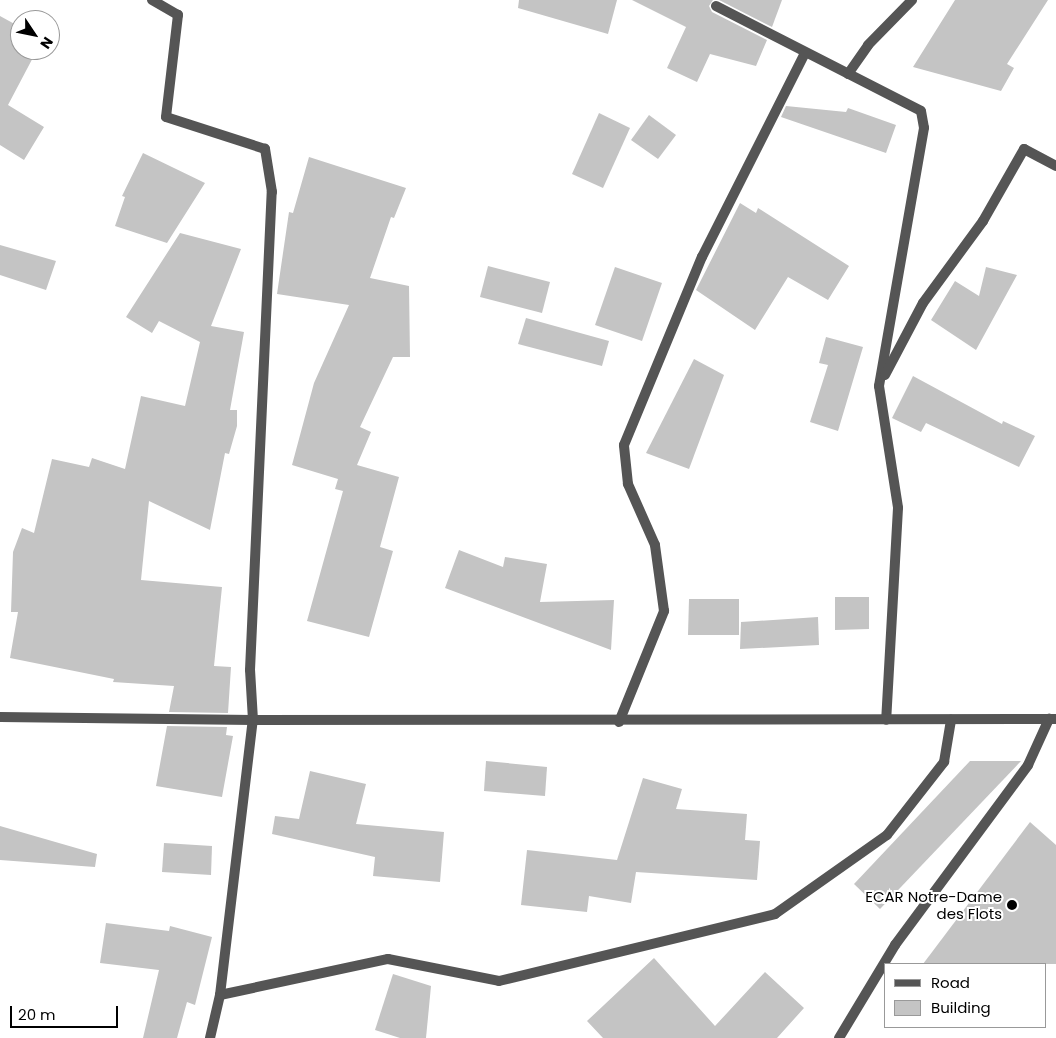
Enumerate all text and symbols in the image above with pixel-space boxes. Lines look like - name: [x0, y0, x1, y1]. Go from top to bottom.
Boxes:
- north arrow: [10, 10, 60, 60]
- text: N: [35, 33, 58, 53]
- place label: ECAR Notre-Dame des Flots: [865, 887, 1002, 922]
- marker: ECAR Notre-Dame des Flots: [1006, 899, 1018, 911]
- legend: [884, 963, 1046, 1028]
- text: Road: [931, 972, 970, 993]
- scale bar: [12, 996, 120, 1028]
- text: Building: [931, 997, 991, 1018]
- text: 20 m: [18, 1004, 56, 1025]

